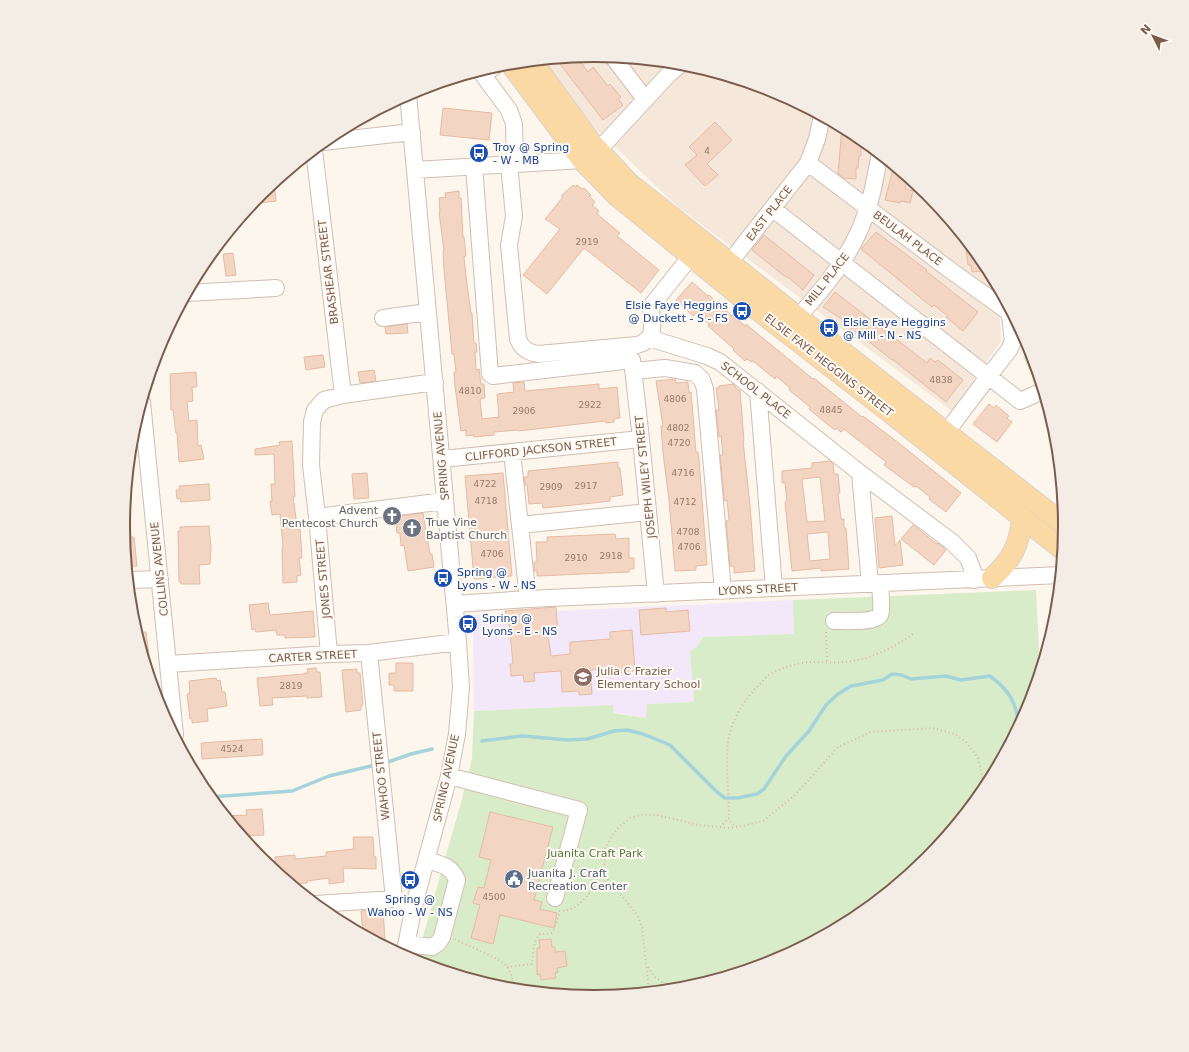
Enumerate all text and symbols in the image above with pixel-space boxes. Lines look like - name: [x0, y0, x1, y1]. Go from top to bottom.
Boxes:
- north arrow: [1133, 16, 1173, 56]
- text: N: [1138, 22, 1154, 37]
- place label: Troy @ Spring - W - MB: [492, 141, 569, 167]
- bus stop icon: Troy @ Spring - W - MB: [468, 142, 490, 164]
- house number: 4: [704, 146, 710, 156]
- street label: EAST PLACE: [744, 183, 795, 244]
- street label: BEULAH PLACE: [871, 208, 945, 269]
- street label: BRASHEAR STREET: [316, 219, 341, 325]
- house number: 2919: [576, 237, 599, 247]
- street label: MILL PLACE: [803, 250, 852, 308]
- place label: Elsie Faye Heggins @ Duckett - S - FS: [625, 299, 728, 325]
- bus stop icon: Elsie Faye Heggins @ Duckett - S - FS: [731, 300, 753, 322]
- street label: ELSIE FAYE HEGGINS STREET: [762, 311, 896, 420]
- place label: Elsie Faye Heggins @ Mill - N - NS: [843, 316, 946, 342]
- bus stop icon: Elsie Faye Heggins @ Mill - N - NS: [818, 317, 840, 339]
- street label: SCHOOL PLACE: [718, 359, 793, 422]
- house number: 4838: [930, 375, 953, 385]
- house number: 4810: [459, 386, 482, 396]
- house number: 4806: [664, 394, 687, 404]
- house number: 2922: [579, 400, 601, 410]
- house number: 4845: [820, 405, 842, 415]
- house number: 2906: [513, 406, 536, 416]
- street label: SPRING AVENUE: [431, 411, 452, 501]
- street label: JOSEPH WILEY STREET: [633, 415, 659, 540]
- house number: 4802: [667, 423, 689, 433]
- street label: CLIFFORD JACKSON STREET: [464, 435, 618, 464]
- house number: 4720: [668, 438, 691, 448]
- house number: 4716: [672, 468, 695, 478]
- house number: 4722: [474, 479, 496, 489]
- house number: 2917: [575, 481, 597, 491]
- house number: 2909: [540, 482, 563, 492]
- house number: 4718: [475, 496, 498, 506]
- house number: 4712: [674, 497, 696, 507]
- place label: Advent Pentecost Church: [282, 504, 379, 530]
- church icon: Advent Pentecost Church: [381, 505, 403, 527]
- place label: True Vine Baptist Church: [425, 516, 507, 542]
- church icon: True Vine Baptist Church: [401, 517, 423, 539]
- street label: COLLINS AVENUE: [148, 521, 171, 617]
- house number: 4708: [677, 527, 700, 537]
- street label: JONES STREET: [314, 539, 334, 620]
- house number: 4706: [678, 542, 701, 552]
- house number: 4706: [481, 549, 504, 559]
- house number: 2918: [600, 551, 623, 561]
- house number: 2910: [565, 553, 588, 563]
- place label: Spring @ Lyons - W - NS: [457, 566, 536, 592]
- bus stop icon: Spring @ Lyons - W - NS: [432, 567, 454, 589]
- street label: LYONS STREET: [718, 581, 799, 598]
- place label: Spring @ Lyons - E - NS: [482, 612, 557, 638]
- bus stop icon: Spring @ Lyons - E - NS: [457, 613, 479, 635]
- street label: CARTER STREET: [268, 648, 358, 665]
- place label: Julia C Frazier Elementary School: [596, 665, 700, 691]
- school or university icon: Julia C Frazier Elementary School: [572, 666, 594, 688]
- house number: 2819: [280, 681, 303, 691]
- street label: WAHOO STREET: [370, 731, 393, 821]
- street label: SPRING AVENUE: [431, 733, 462, 823]
- house number: 4524: [221, 744, 244, 754]
- park label: Juanita Craft Park: [546, 847, 643, 860]
- place label: Juanita J. Craft Recreation Center: [527, 867, 628, 893]
- public building icon: Juanita J. Craft Recreation Center: [503, 868, 525, 890]
- bus stop icon: Spring @ Wahoo - W - NS: [399, 869, 421, 891]
- house number: 4500: [483, 892, 506, 902]
- place label: Spring @ Wahoo - W - NS: [367, 893, 453, 919]

